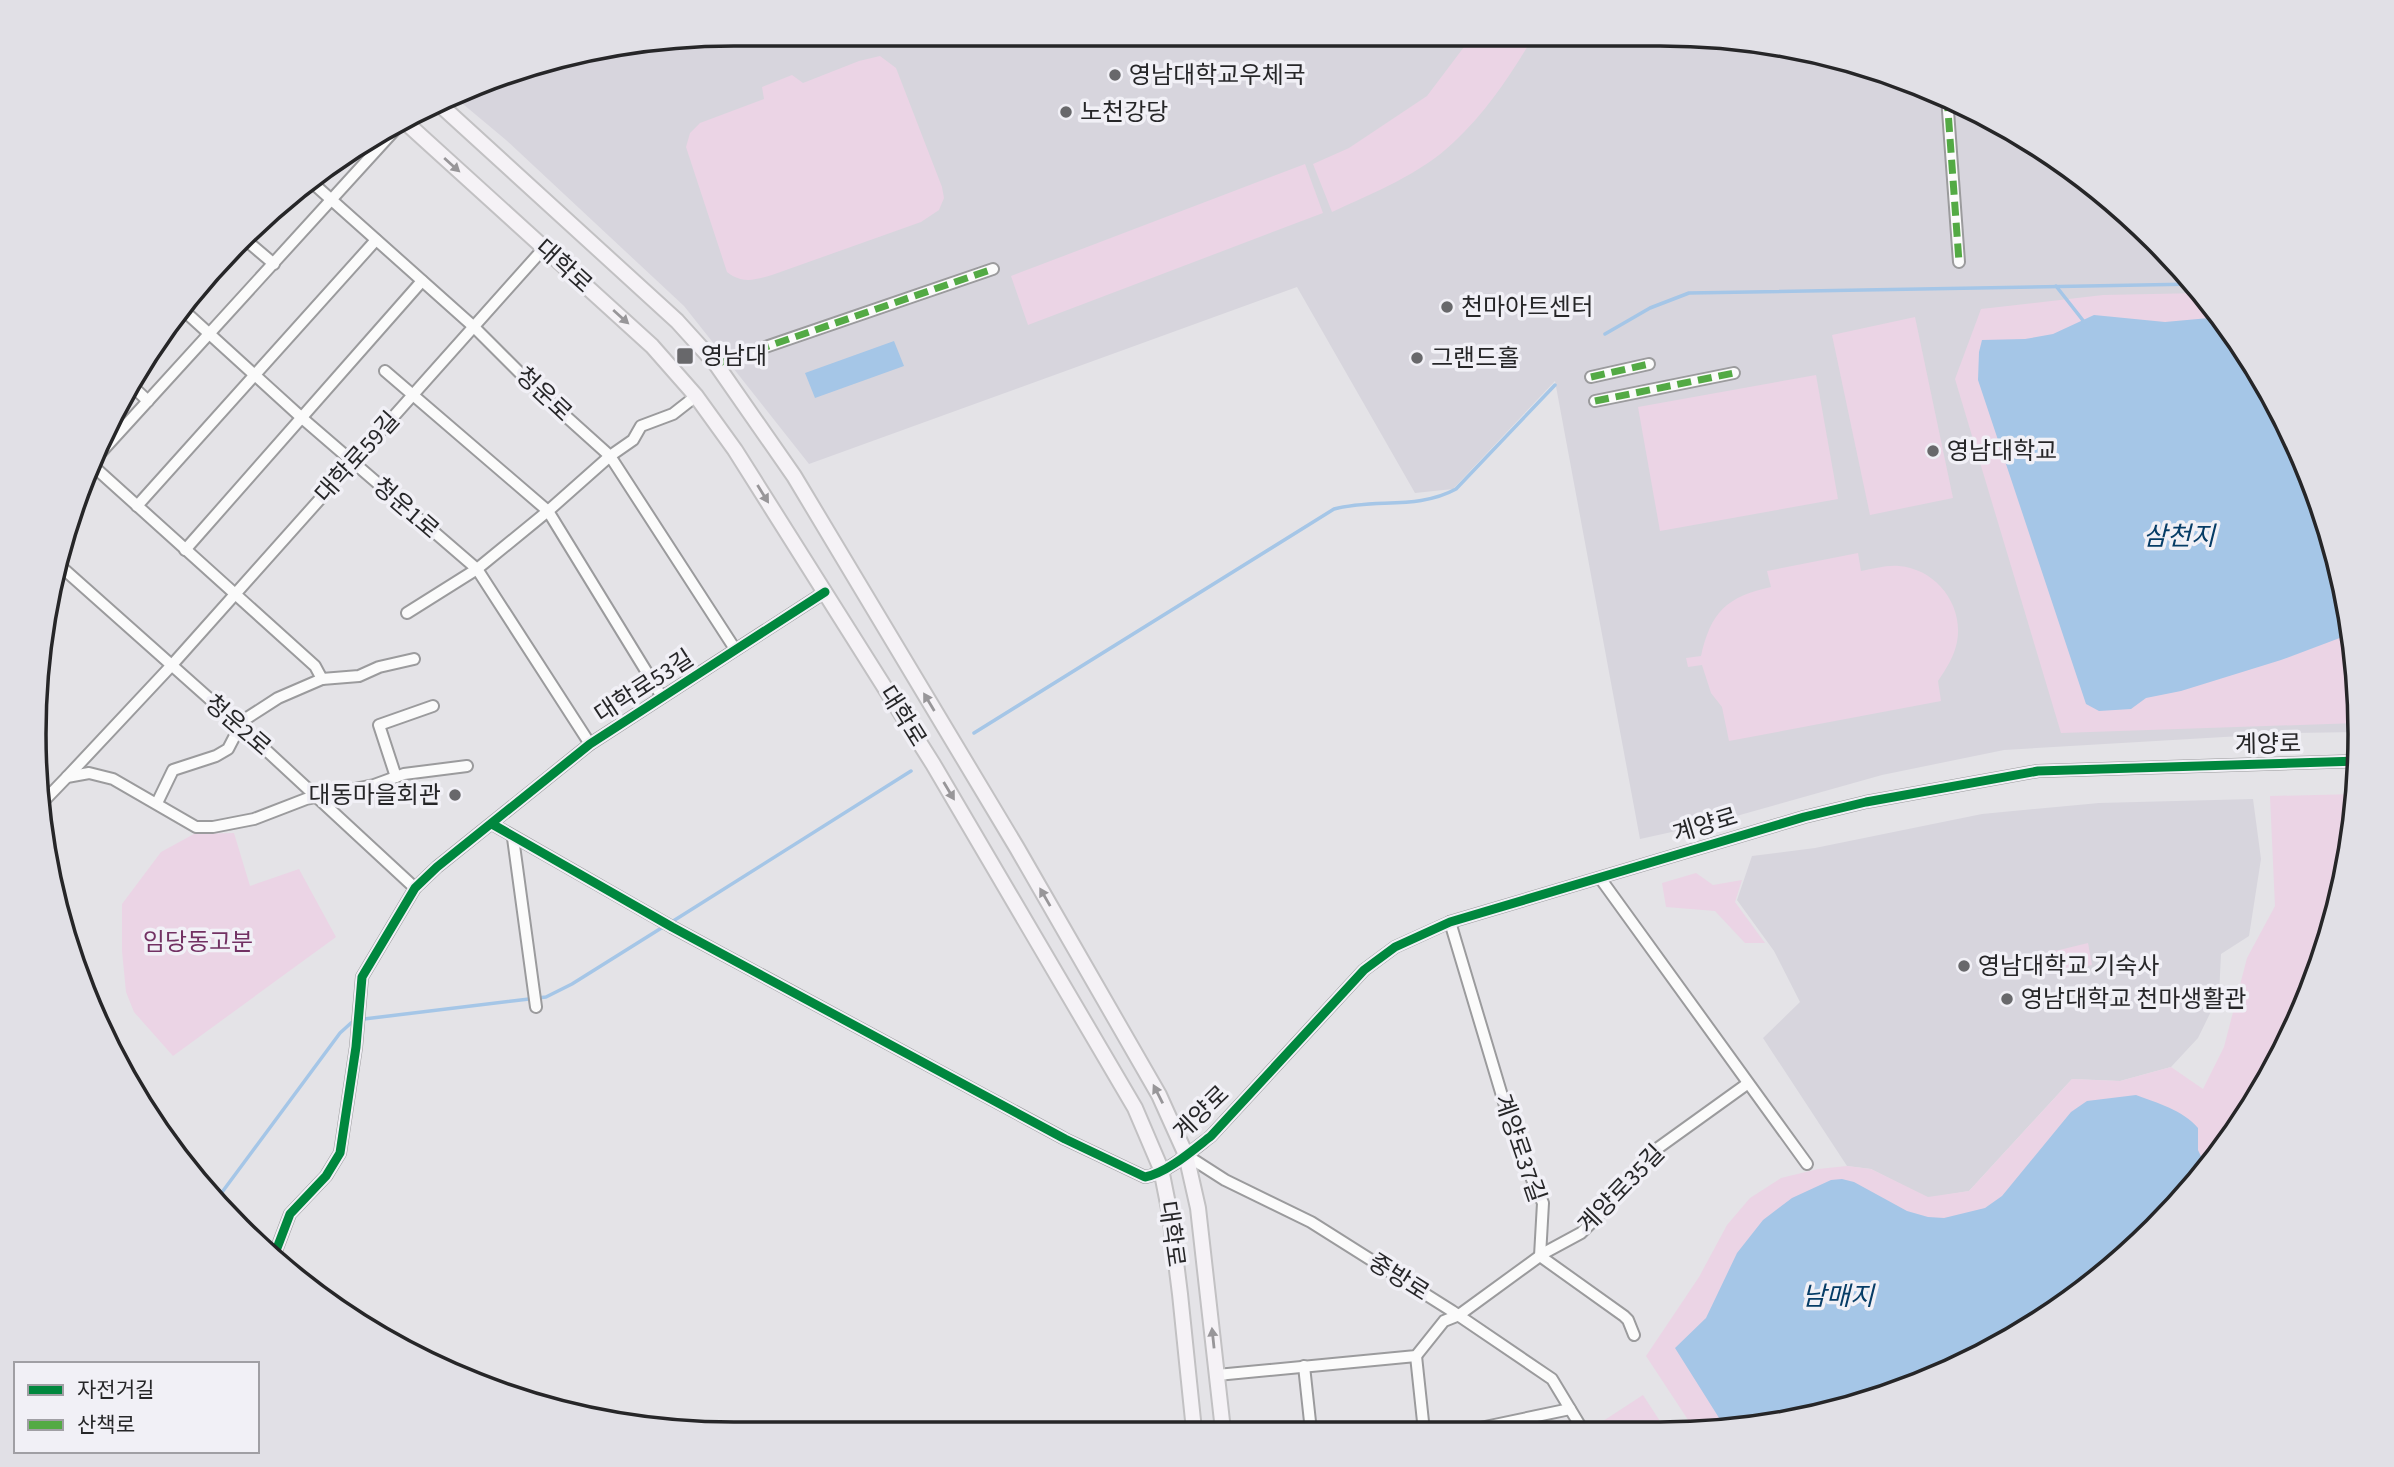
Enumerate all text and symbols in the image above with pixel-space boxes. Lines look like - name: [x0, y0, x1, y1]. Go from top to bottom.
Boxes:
- place label: 영남대학교우체국: [1129, 58, 1306, 93]
- marker: 영남대학교우체국: [1107, 67, 1123, 83]
- place label: 노천강당: [1080, 95, 1168, 130]
- marker: 노천강당: [1058, 104, 1074, 120]
- one-way arrow: [443, 157, 461, 173]
- street label: 대학로: [527, 231, 600, 302]
- place label: 천마아트센터: [1461, 290, 1593, 325]
- marker: 천마아트센터: [1439, 299, 1455, 315]
- one-way arrow: [612, 309, 629, 325]
- place label: 영남대: [701, 339, 767, 374]
- place label: 그랜드홀: [1431, 341, 1519, 376]
- marker: 영남대: [675, 346, 695, 366]
- marker: 그랜드홀: [1409, 350, 1425, 366]
- street label: 청운로: [507, 359, 580, 430]
- street label: 대학로59길: [307, 404, 408, 511]
- place label: 영남대학교: [1947, 434, 2057, 469]
- marker: 영남대학교: [1925, 443, 1941, 459]
- street label: 청운1로: [365, 470, 447, 547]
- one-way arrow: [756, 485, 770, 503]
- water label: 삼천지: [2143, 518, 2217, 555]
- street label: 대학로53길: [588, 641, 701, 732]
- street label: 대학로: [870, 679, 935, 754]
- street label: 청운2로: [197, 687, 279, 764]
- one-way arrow: [922, 692, 935, 711]
- street label: 계양로: [2235, 726, 2301, 763]
- place label: 대동마을회관: [309, 778, 441, 813]
- one-way arrow: [943, 781, 955, 800]
- marker: 대동마을회관: [447, 787, 463, 803]
- street label: 계양로: [1668, 799, 1742, 852]
- one-way arrow: [1039, 887, 1051, 907]
- park label: 임당동고분: [143, 925, 253, 960]
- place label: 영남대학교 기숙사: [1978, 949, 2159, 984]
- marker: 영남대학교 기숙사: [1956, 958, 1972, 974]
- place label: 영남대학교 천마생활관: [2021, 982, 2247, 1017]
- marker: 영남대학교 천마생활관: [1999, 991, 2015, 1007]
- street label: 계양로: [1165, 1078, 1237, 1149]
- one-way arrow: [1153, 1084, 1164, 1104]
- street label: 계양로37길: [1485, 1089, 1554, 1207]
- street label: 계양로35길: [1570, 1137, 1673, 1242]
- street label: 대학로: [1150, 1199, 1193, 1269]
- street label: 중방로: [1361, 1245, 1436, 1310]
- water label: 남매지: [1802, 1278, 1876, 1315]
- one-way arrow: [1207, 1327, 1218, 1349]
- legend: [14, 1362, 259, 1453]
- text: 자전거길: [77, 1375, 154, 1405]
- text: 산책로: [77, 1410, 135, 1440]

